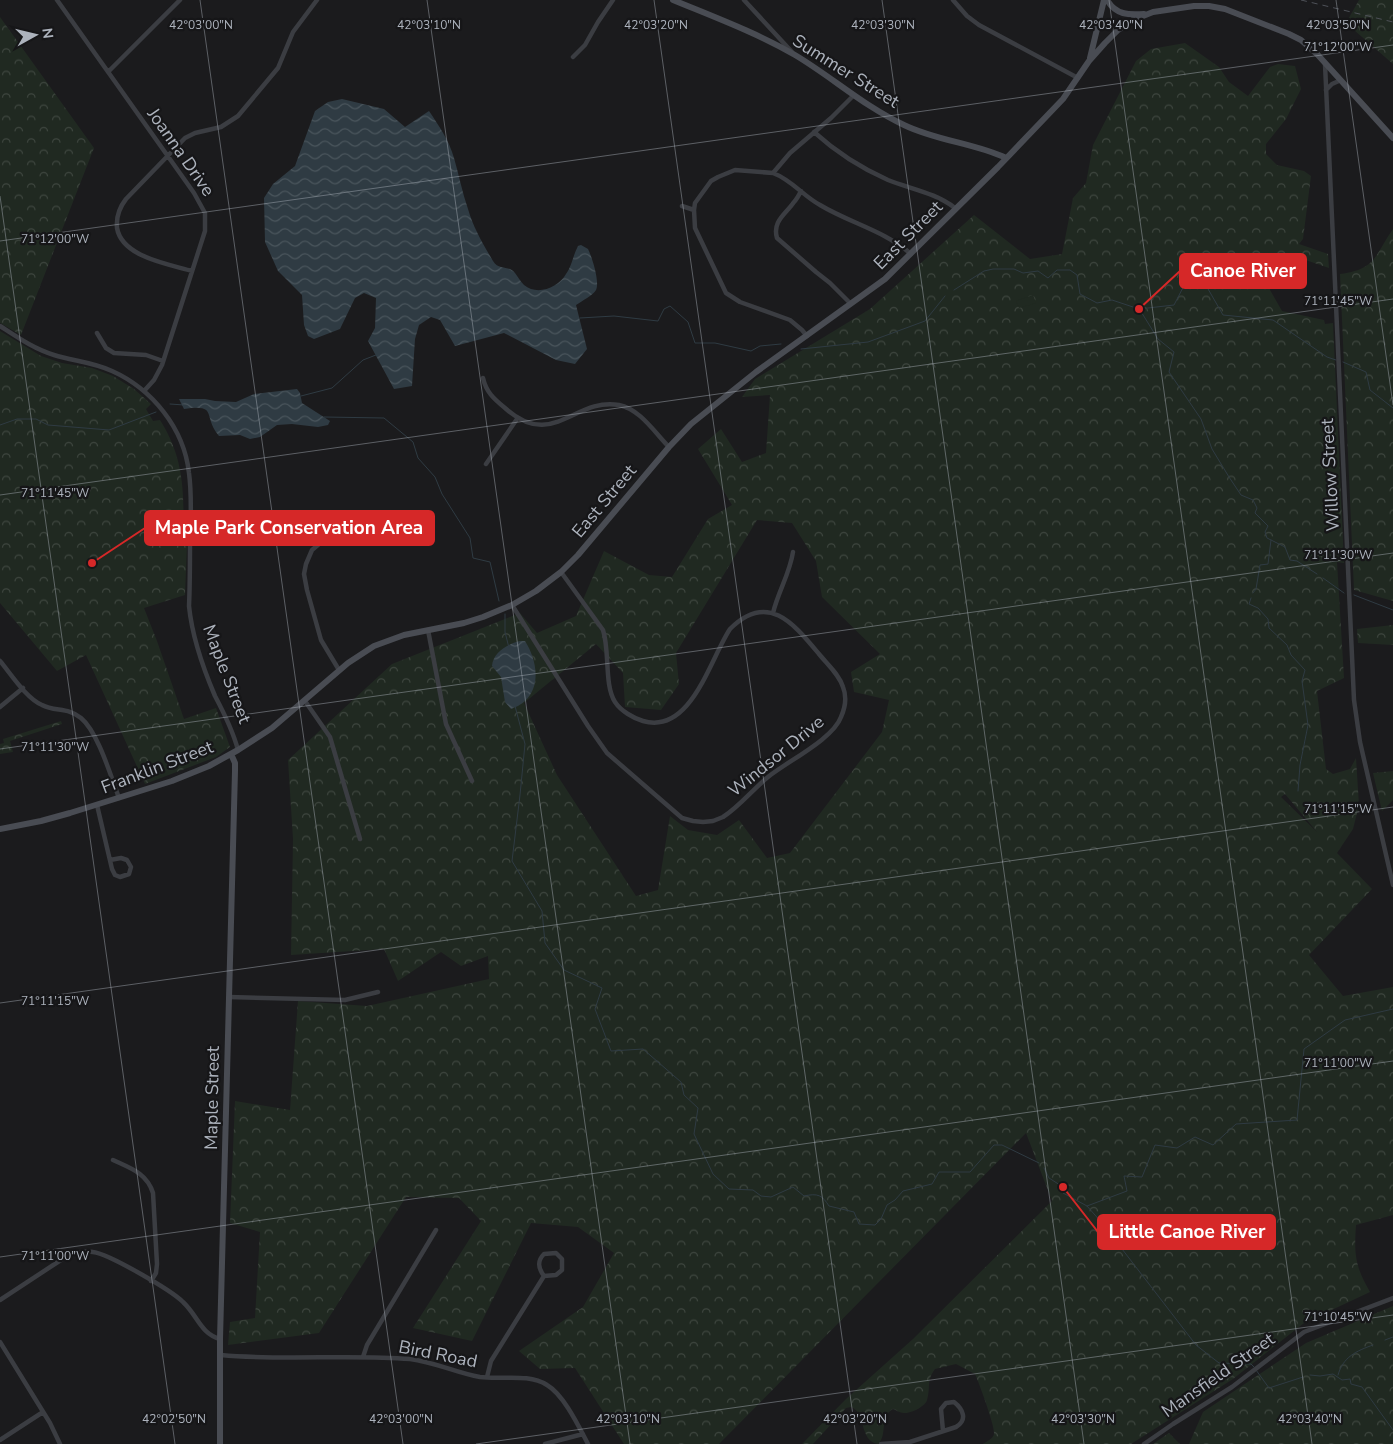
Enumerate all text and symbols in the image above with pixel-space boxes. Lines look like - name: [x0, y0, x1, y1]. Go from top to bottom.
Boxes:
- north arrow: [10, 10, 60, 60]
- text: 42°03'00"N: [169, 17, 233, 33]
- text: 42°03'10"N: [397, 17, 461, 33]
- text: 42°03'20"N: [624, 17, 688, 33]
- text: 42°03'30"N: [851, 17, 915, 33]
- text: 42°03'40"N: [1079, 17, 1143, 33]
- text: 42°03'50"N: [1306, 17, 1370, 33]
- text: N: [37, 27, 58, 40]
- street label: Summer Street: [788, 29, 905, 114]
- text: 71°12'00"W: [1304, 39, 1372, 55]
- street label: Joanna Drive: [141, 102, 220, 201]
- street label: East Street: [868, 195, 948, 275]
- text: 71°12'00"W: [21, 231, 89, 247]
- callout: Canoe River: [1180, 254, 1306, 288]
- text: Canoe River: [1190, 258, 1296, 284]
- text: 71°11'45"W: [1304, 293, 1372, 309]
- street label: Willow Street: [1315, 417, 1345, 532]
- street label: East Street: [566, 459, 642, 543]
- text: 71°11'45"W: [21, 485, 89, 501]
- callout: Maple Park Conservation Area: [145, 511, 434, 545]
- text: Maple Park Conservation Area: [155, 515, 423, 541]
- text: 71°11'30"W: [1304, 547, 1372, 563]
- street label: Maple Street: [197, 621, 257, 727]
- street label: Windsor Drive: [723, 710, 829, 802]
- street label: Franklin Street: [97, 734, 217, 799]
- text: 71°11'30"W: [21, 739, 89, 755]
- text: 71°11'15"W: [1304, 801, 1372, 817]
- text: 71°11'15"W: [21, 993, 89, 1009]
- street label: Maple Street: [199, 1045, 225, 1150]
- text: 71°11'00"W: [1304, 1055, 1372, 1071]
- callout: Little Canoe River: [1098, 1215, 1275, 1249]
- text: Little Canoe River: [1109, 1219, 1266, 1245]
- text: 71°11'00"W: [21, 1248, 89, 1264]
- text: 71°10'45"W: [1304, 1309, 1372, 1325]
- street label: Mansfield Street: [1157, 1327, 1280, 1423]
- street label: Bird Road: [397, 1335, 479, 1373]
- text: 42°02'50"N: [142, 1411, 206, 1427]
- text: 42°03'00"N: [369, 1411, 433, 1427]
- text: 42°03'10"N: [596, 1411, 660, 1427]
- text: 42°03'20"N: [823, 1411, 887, 1427]
- text: 42°03'30"N: [1051, 1411, 1115, 1427]
- text: 42°03'40"N: [1278, 1411, 1342, 1427]

